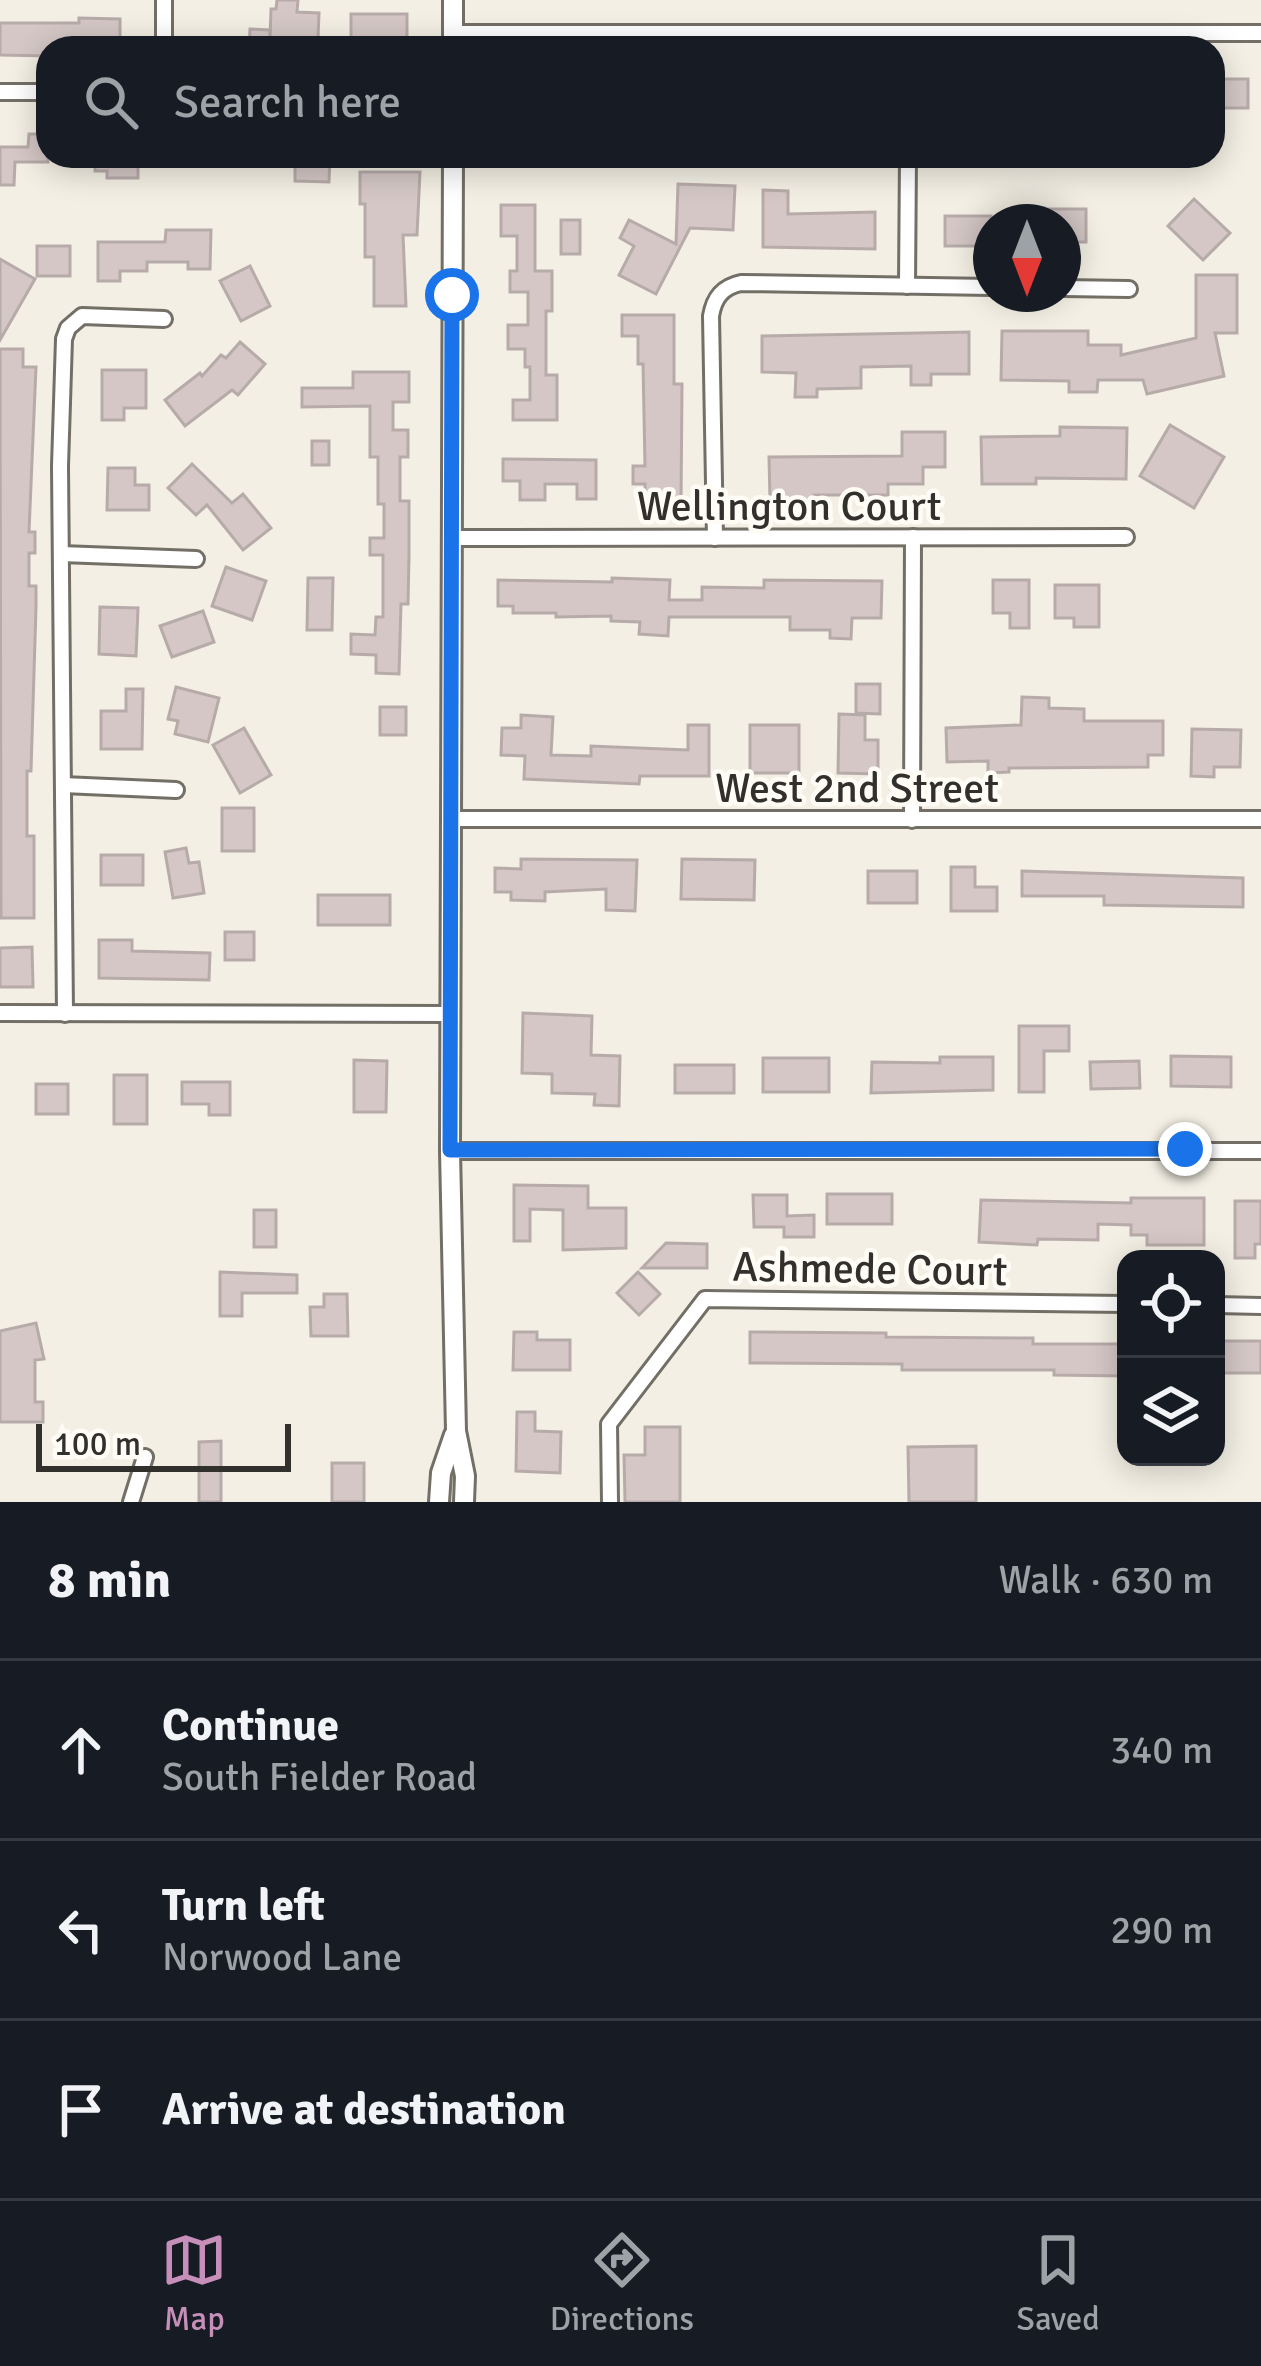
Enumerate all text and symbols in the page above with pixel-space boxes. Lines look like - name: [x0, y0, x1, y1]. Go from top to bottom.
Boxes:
- search box: [36, 36, 1225, 168]
- icon: search: [78, 69, 144, 135]
- text: Search here: [174, 75, 401, 130]
- north arrow: [973, 204, 1081, 312]
- route start: [425, 268, 479, 322]
- street label: Wellington Court: [637, 481, 941, 532]
- street label: West 2nd Street: [715, 763, 999, 814]
- route end: [1158, 1122, 1212, 1176]
- street label: Ashmede Court: [732, 1242, 1008, 1297]
- map controls: [1117, 1250, 1225, 1466]
- button: locate: [1117, 1250, 1225, 1358]
- button: layers: [1117, 1358, 1225, 1466]
- scale bar: [36, 1418, 291, 1471]
- text: 100 m: [54, 1424, 141, 1465]
- text: 8 min: [48, 1549, 171, 1612]
- text: Walk · 630 m: [999, 1556, 1213, 1604]
- text: Continue: [162, 1698, 339, 1753]
- icon: ahead: [48, 1717, 114, 1783]
- text: 340 m: [1110, 1726, 1213, 1774]
- text: South Fielder Road: [162, 1753, 477, 1801]
- text: Turn left: [162, 1878, 325, 1933]
- icon: left: [48, 1897, 114, 1963]
- text: 290 m: [1110, 1906, 1213, 1954]
- text: Norwood Lane: [162, 1933, 402, 1981]
- icon: arrive: [48, 2077, 114, 2143]
- text: Arrive at destination: [162, 2082, 566, 2137]
- tab: Map: [161, 2227, 227, 2340]
- tab: Directions: [550, 2227, 694, 2340]
- tab: Saved: [1017, 2227, 1100, 2340]

